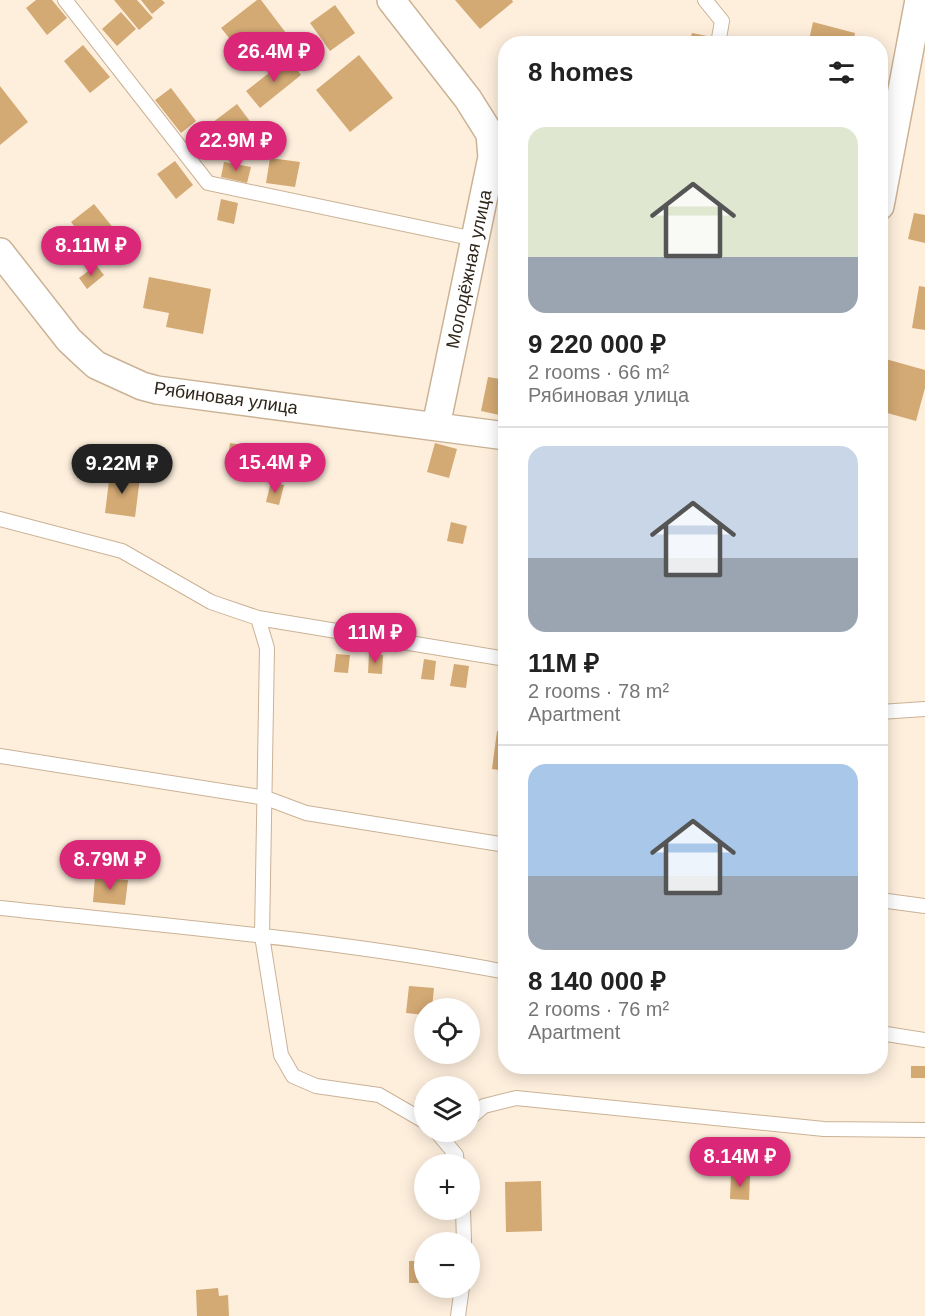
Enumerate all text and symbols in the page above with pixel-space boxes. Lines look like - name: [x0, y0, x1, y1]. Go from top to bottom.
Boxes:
- pin: 26.4M ₽: [219, 32, 329, 83]
- text: 26.4M ₽: [238, 40, 310, 62]
- icon: filters: [825, 56, 858, 89]
- text: 8 homes: [528, 57, 634, 87]
- pin: 22.9M ₽: [181, 121, 291, 172]
- text: 22.9M ₽: [200, 129, 272, 151]
- icon: home: [639, 166, 747, 274]
- street label: Молодёжная улица: [442, 187, 496, 350]
- pin: 8.11M ₽: [36, 226, 146, 277]
- text: 8.11M ₽: [55, 234, 127, 256]
- text: 9 220 000 ₽: [528, 329, 666, 359]
- text: 2 rooms · 66 m²: [528, 361, 669, 383]
- street label: Рябиновая улица: [153, 378, 300, 418]
- text: Рябиновая улица: [528, 384, 689, 406]
- pin: 15.4M ₽: [220, 443, 330, 494]
- pin: 9.22M ₽: [67, 444, 177, 495]
- text: 15.4M ₽: [239, 451, 311, 473]
- text: 9.22M ₽: [86, 452, 158, 474]
- icon: home: [639, 485, 747, 593]
- pin: 11M ₽: [333, 613, 417, 664]
- text: 11M ₽: [348, 621, 403, 643]
- text: 11M ₽: [528, 648, 600, 678]
- text: 2 rooms · 78 m²: [528, 680, 669, 702]
- text: Apartment: [528, 703, 620, 725]
- icon: home: [639, 803, 747, 911]
- pin: 8.79M ₽: [55, 840, 165, 891]
- text: 8.79M ₽: [74, 848, 146, 870]
- text: 8 140 000 ₽: [528, 966, 666, 996]
- map controls: [414, 998, 480, 1298]
- button: locate: [414, 998, 480, 1064]
- text: 2 rooms · 76 m²: [528, 998, 669, 1020]
- text: Apartment: [528, 1021, 620, 1043]
- button: layers: [414, 1076, 480, 1142]
- pin: 8.14M ₽: [685, 1137, 795, 1188]
- text: 8.14M ₽: [704, 1145, 776, 1167]
- button: +: [414, 1154, 480, 1220]
- button: −: [414, 1232, 480, 1298]

